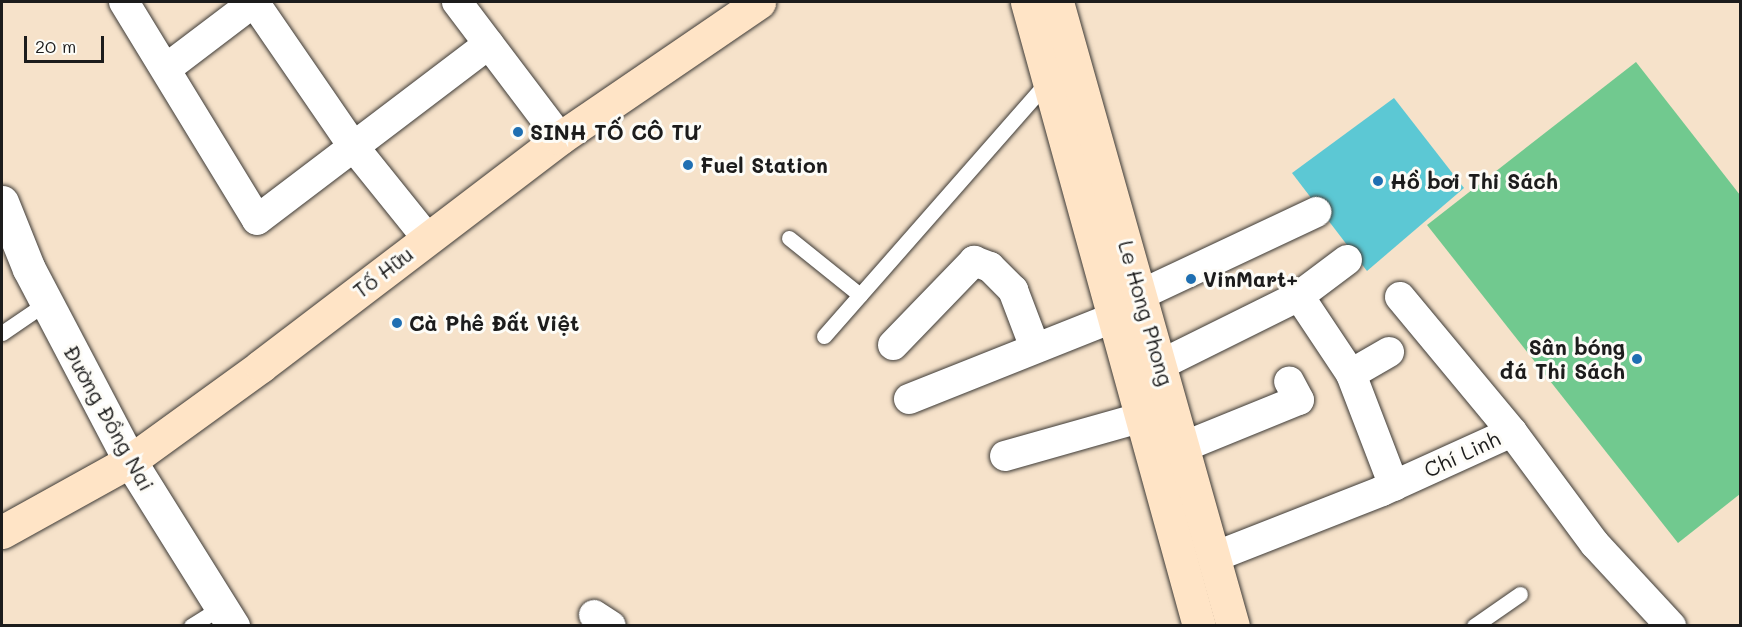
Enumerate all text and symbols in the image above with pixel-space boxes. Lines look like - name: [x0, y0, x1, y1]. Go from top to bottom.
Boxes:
- scale bar: [27, 24, 106, 62]
- text: 20 m: [35, 34, 76, 58]
- place label: SINH TỐ CÔ TƯ: [530, 119, 701, 145]
- marker: SINH TỐ CÔ TƯ: [511, 125, 525, 139]
- place label: Fuel Station: [700, 152, 828, 178]
- marker: Fuel Station: [681, 158, 695, 172]
- place label: Hồ bơi Thi Sách: [1390, 168, 1558, 194]
- marker: Hồ bơi Thi Sách: [1371, 174, 1385, 188]
- street label: Le Hong Phong: [1113, 238, 1179, 388]
- street label: Tố Hữu: [348, 241, 418, 303]
- place label: VinMart+: [1203, 266, 1298, 292]
- marker: VinMart+: [1184, 272, 1198, 286]
- place label: Cà Phê Đất Việt: [409, 310, 579, 336]
- marker: Cà Phê Đất Việt: [390, 316, 404, 330]
- place label: Sân bóng đá Thi Sách: [1500, 334, 1625, 384]
- street label: Đường Đồng Nai: [59, 341, 159, 495]
- marker: Sân bóng đá Thi Sách: [1630, 352, 1644, 366]
- street label: Chí Linh: [1420, 425, 1504, 483]

